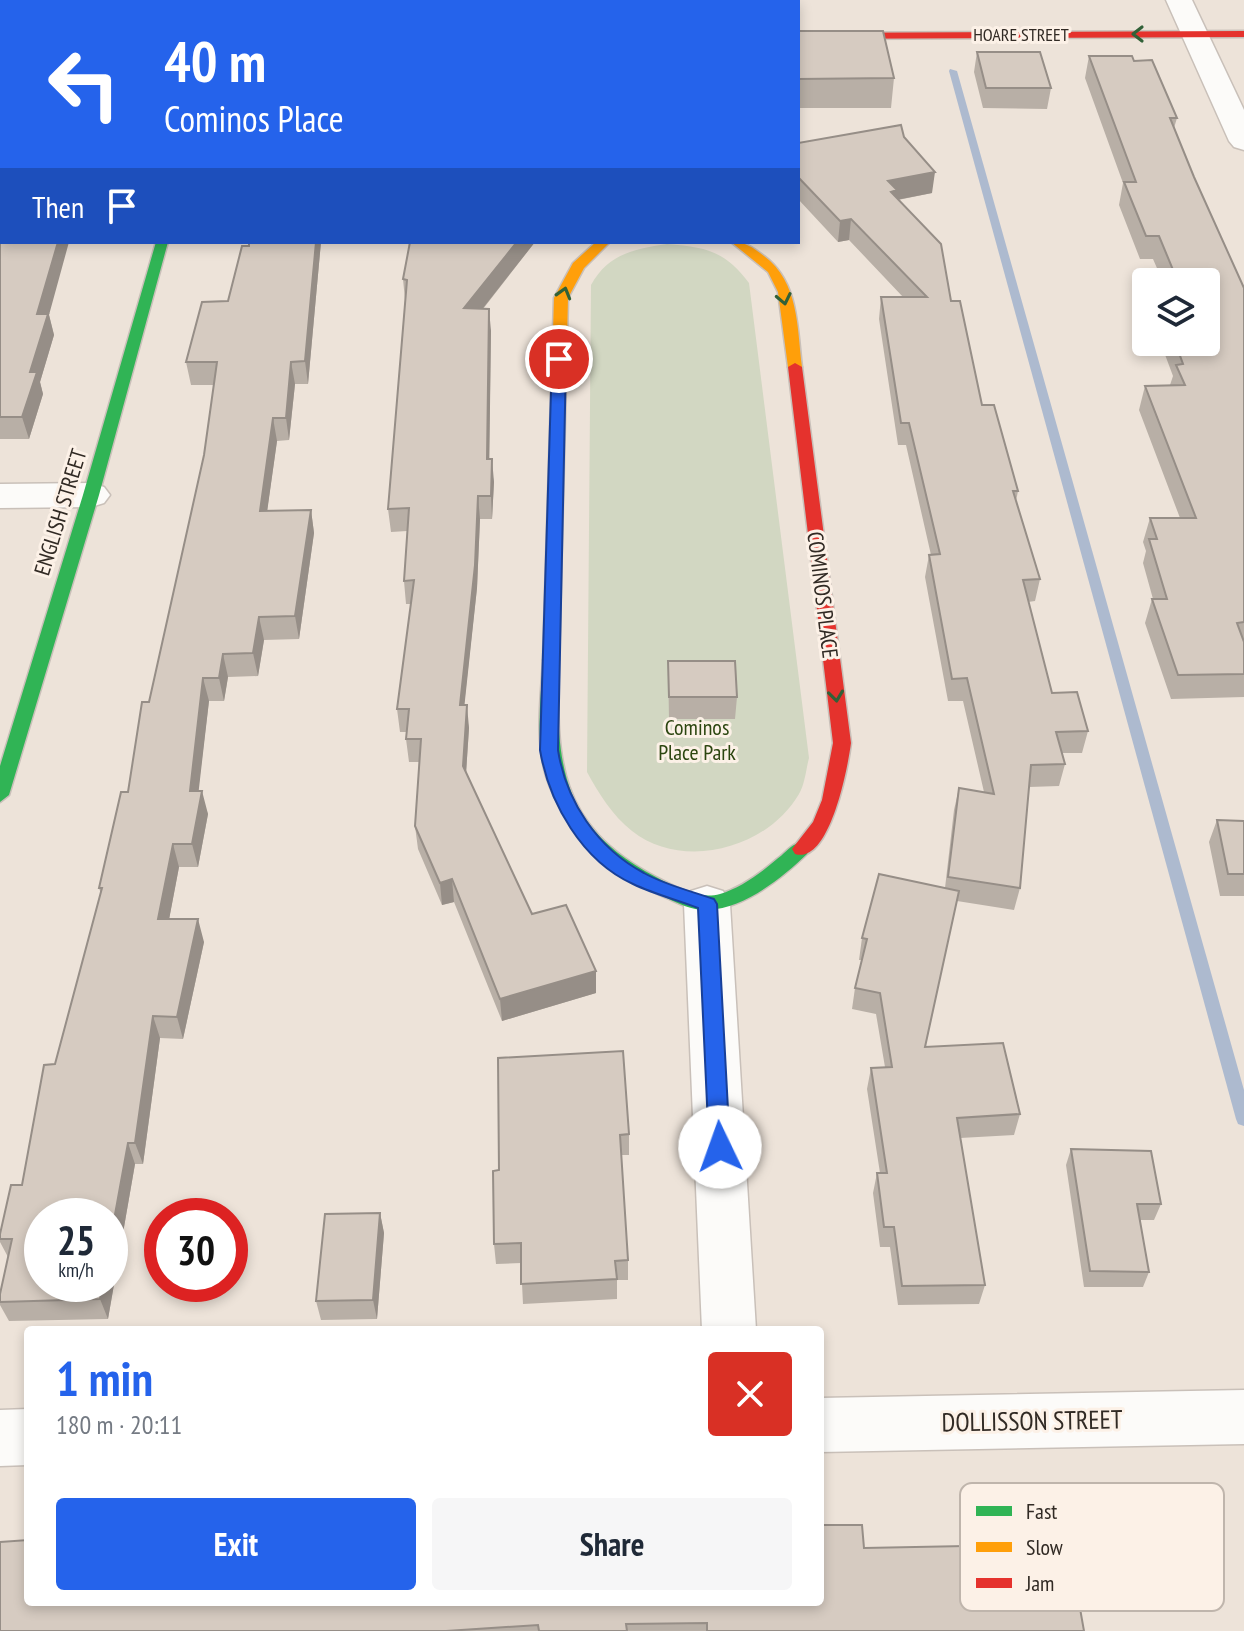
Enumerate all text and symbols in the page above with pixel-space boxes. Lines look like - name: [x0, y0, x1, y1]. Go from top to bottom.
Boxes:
- street label: HOARE STREET: [973, 23, 1069, 46]
- text: 40 m: [164, 25, 266, 97]
- one-way arrow: [1131, 25, 1144, 43]
- icon: left: [32, 32, 136, 136]
- text: Cominos Place: [164, 95, 344, 142]
- icon: arrive: [100, 184, 144, 228]
- text: Then: [32, 187, 84, 226]
- map controls: [1132, 268, 1220, 356]
- button: layers: [1132, 268, 1220, 356]
- one-way arrow: [555, 287, 572, 301]
- one-way arrow: [775, 293, 792, 306]
- pin: [525, 325, 593, 393]
- icon: arrive: [537, 337, 581, 381]
- street label: ENGLISH STREET: [27, 445, 93, 579]
- street label: COMINOS PLACE: [801, 530, 845, 660]
- one-way arrow: [827, 689, 844, 703]
- park label: Cominos Place Park: [658, 713, 736, 766]
- position arrow: [678, 1105, 762, 1189]
- speed limit sign: 30: [144, 1198, 248, 1302]
- text: 25: [57, 1214, 95, 1266]
- text: km/h: [58, 1257, 94, 1283]
- text: 1 min: [56, 1347, 153, 1409]
- button: close: [708, 1352, 792, 1436]
- street label: DOLLISSON STREET: [941, 1402, 1123, 1439]
- text: 180 m · 20:11: [56, 1408, 182, 1441]
- legend: [960, 1483, 1224, 1611]
- text: Fast: [1026, 1497, 1057, 1525]
- button: Exit: [56, 1498, 416, 1590]
- button: Share: [432, 1498, 792, 1590]
- text: Slow: [1026, 1533, 1063, 1561]
- text: Jam: [1025, 1569, 1054, 1597]

